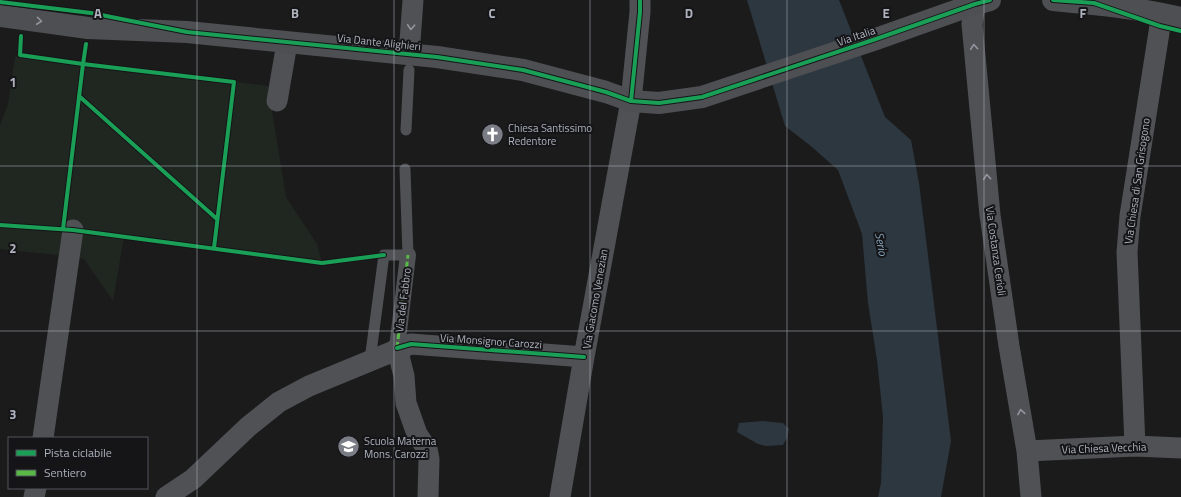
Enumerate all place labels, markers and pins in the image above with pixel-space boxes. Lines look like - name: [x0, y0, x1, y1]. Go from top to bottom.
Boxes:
- place label: Chiesa Santissimo Redentore: [508, 120, 592, 149]
- church icon: Chiesa Santissimo Redentore: [480, 121, 506, 147]
- place label: Scuola Materna Mons. Carozzi: [364, 433, 437, 462]
- school or university icon: Scuola Materna Mons. Carozzi: [335, 434, 361, 460]

